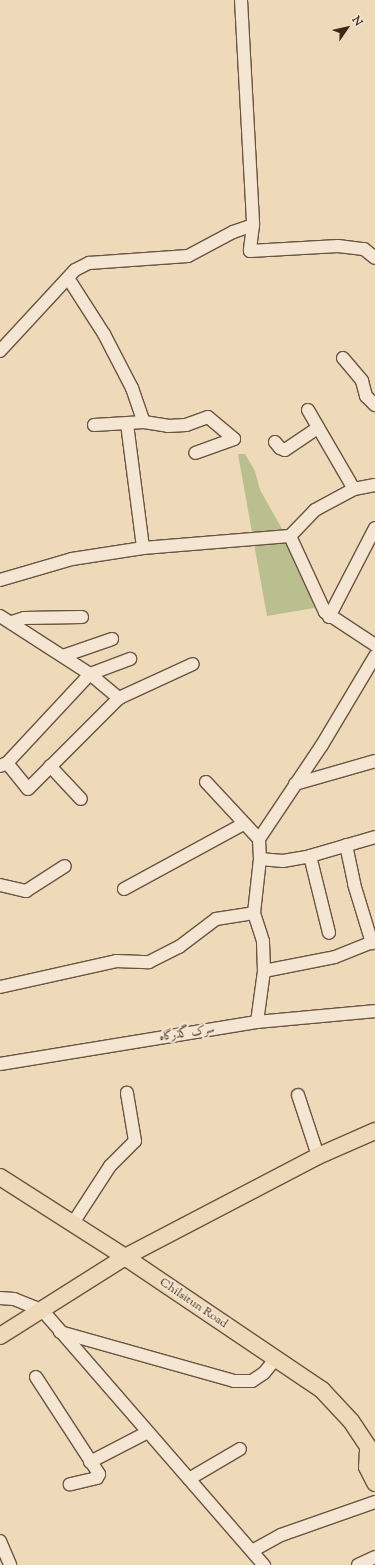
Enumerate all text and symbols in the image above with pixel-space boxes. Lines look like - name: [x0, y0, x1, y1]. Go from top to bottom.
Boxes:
- north arrow: [327, 8, 367, 48]
- text: N: [348, 13, 366, 29]
- street label: سرک گذرگاه: [158, 1023, 216, 1045]
- street label: Chilsitun Road: [156, 1276, 230, 1332]

